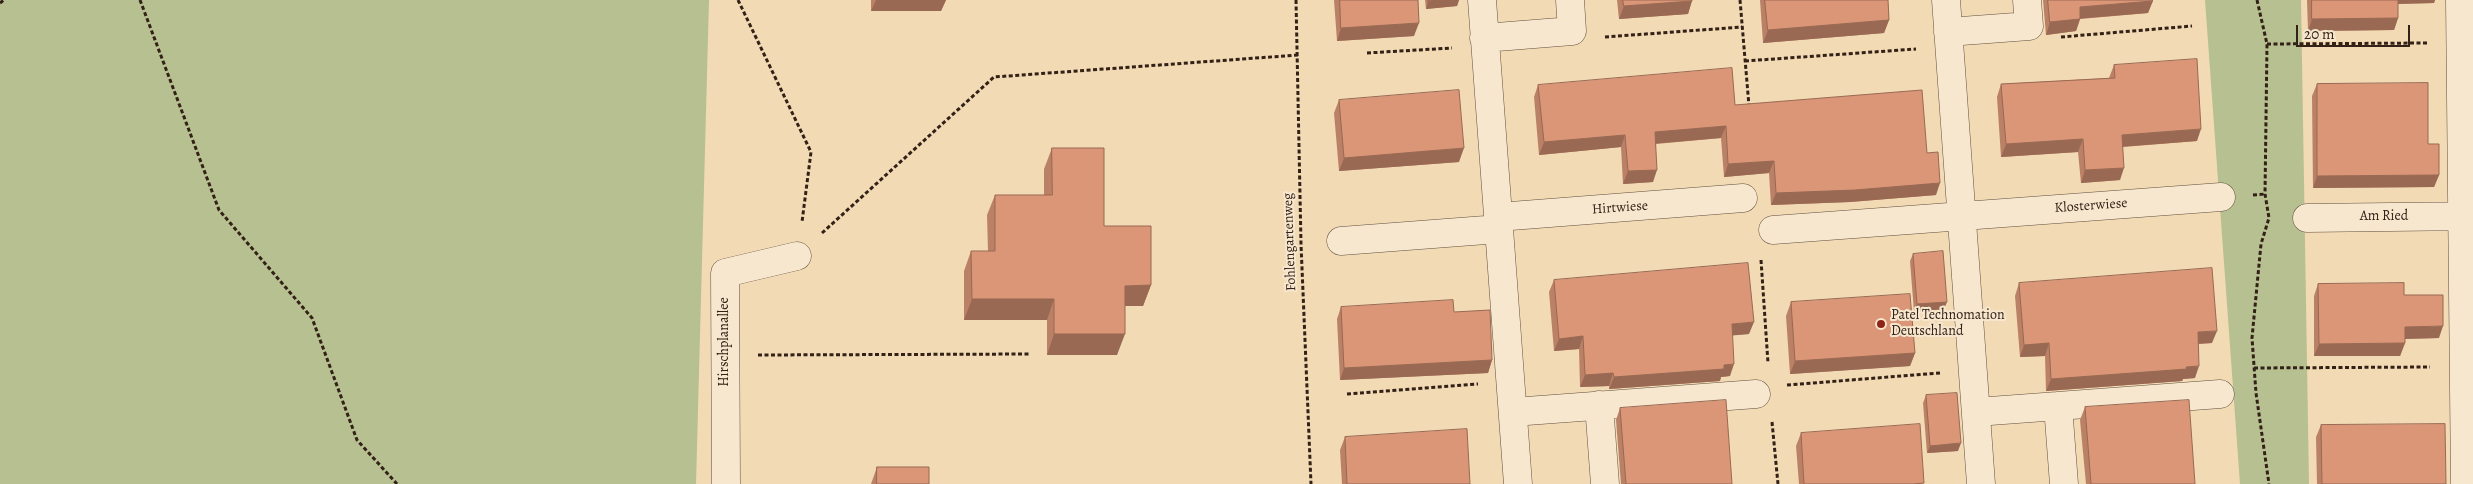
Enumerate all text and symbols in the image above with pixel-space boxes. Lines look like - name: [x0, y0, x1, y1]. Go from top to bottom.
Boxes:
- scale bar: [2298, 15, 2412, 47]
- text: 20 m: [2304, 24, 2335, 44]
- street label: Fohlengartenweg: [1280, 193, 1300, 291]
- street label: Klosterwiese: [2054, 195, 2128, 217]
- street label: Hirtwiese: [1591, 198, 1649, 218]
- street label: Am Ried: [2360, 209, 2408, 225]
- street label: Hirschplanallee: [717, 297, 733, 387]
- place label: Patel Technomation Deutschland: [1891, 308, 2005, 341]
- marker: Patel Technomation Deutschland: [1875, 318, 1887, 330]

